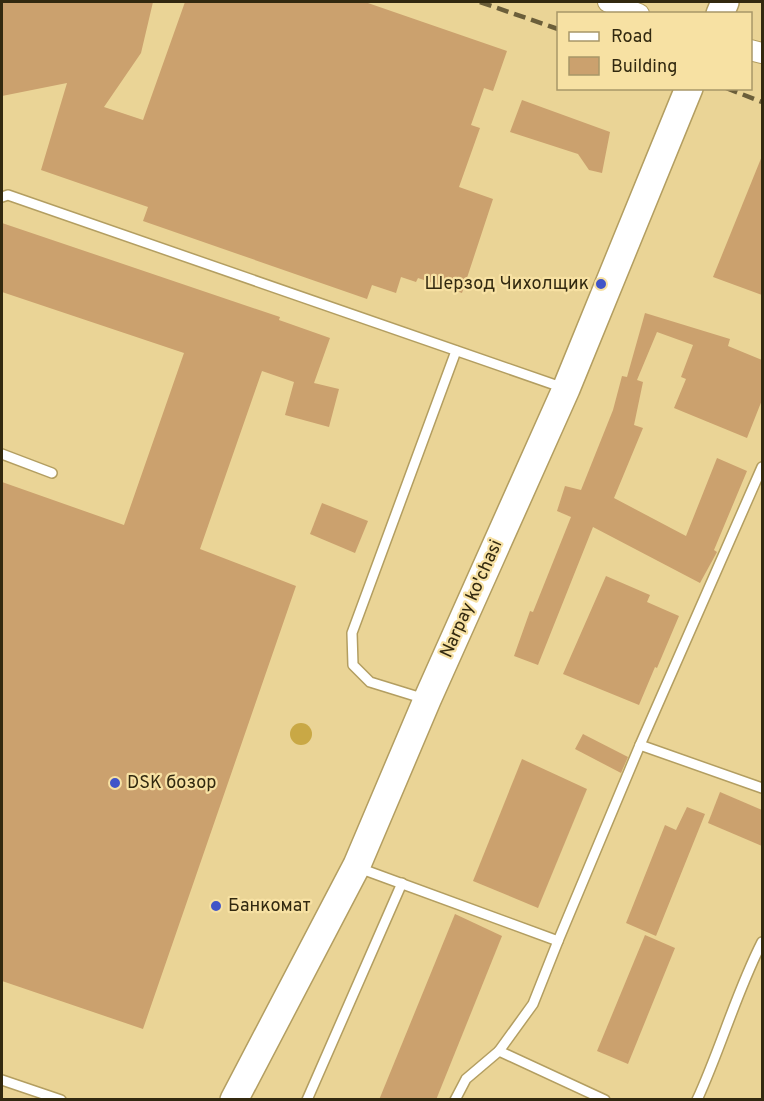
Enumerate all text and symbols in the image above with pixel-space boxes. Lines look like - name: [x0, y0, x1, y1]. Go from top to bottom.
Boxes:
- legend: [557, 12, 752, 90]
- text: Road: [611, 26, 653, 49]
- text: Building: [611, 56, 677, 79]
- place label: Шерзод Чихолщик: [425, 273, 589, 296]
- marker: Шерзод Чихолщик: [594, 277, 608, 291]
- street label: Narpay ko'chasi: [436, 536, 508, 662]
- place label: DSK бозор: [127, 772, 216, 795]
- marker: DSK бозор: [108, 776, 122, 790]
- place label: Банкомат: [228, 895, 311, 918]
- marker: Банкомат: [209, 899, 223, 913]

